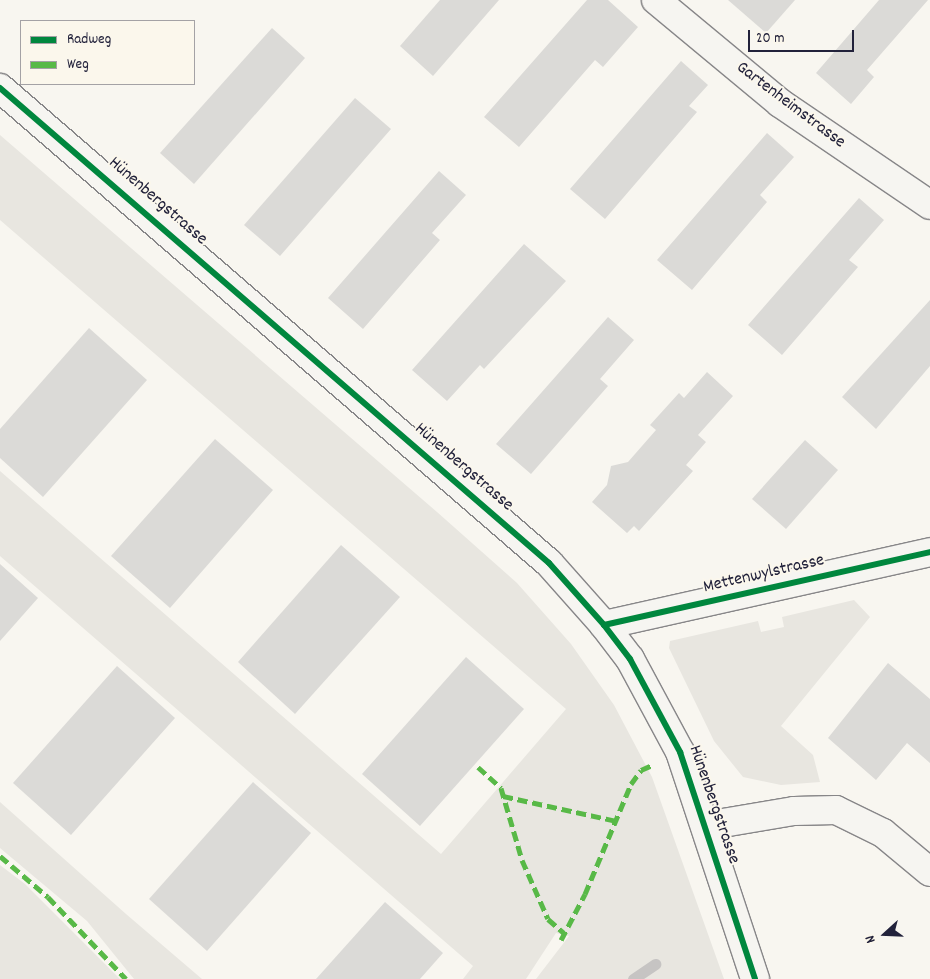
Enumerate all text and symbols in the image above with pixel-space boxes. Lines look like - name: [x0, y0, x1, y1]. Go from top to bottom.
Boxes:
- legend: [20, 20, 195, 85]
- scale bar: [750, 20, 856, 52]
- text: 20 m: [756, 28, 784, 50]
- text: Radweg: [67, 29, 111, 51]
- text: Weg: [67, 54, 89, 76]
- street label: Gartenheimstrasse: [731, 58, 849, 154]
- street label: Hünenbergstrasse: [103, 153, 211, 251]
- street label: Hünenbergstrasse: [409, 419, 517, 517]
- street label: Mettenwylstrasse: [701, 551, 827, 599]
- street label: Hünenbergstrasse: [683, 743, 743, 867]
- north arrow: [860, 909, 910, 959]
- text: N: [860, 932, 881, 946]

